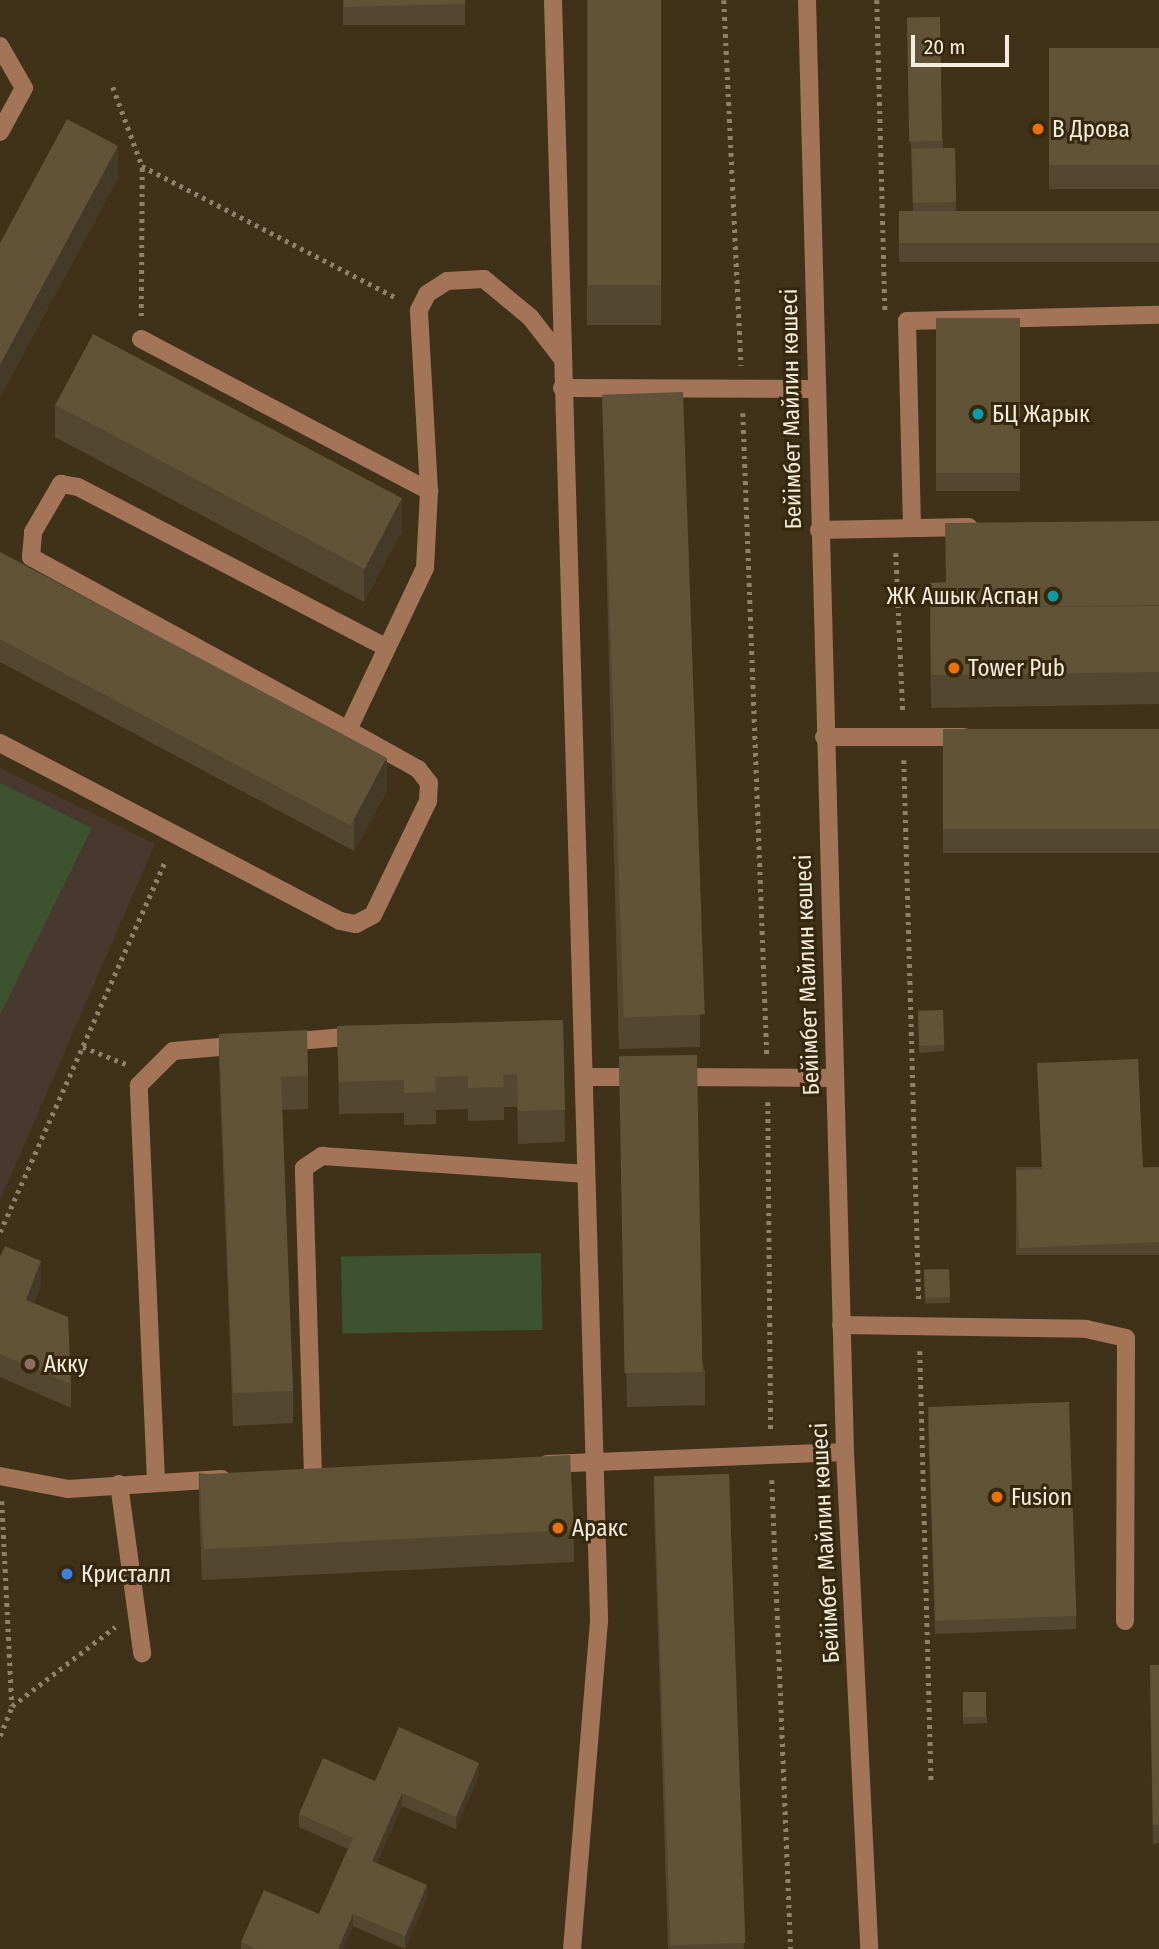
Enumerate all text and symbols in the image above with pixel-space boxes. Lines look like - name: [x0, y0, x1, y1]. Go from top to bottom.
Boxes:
- scale bar: [914, 21, 1012, 65]
- text: 20 m: [924, 34, 965, 60]
- place label: В Дрова: [1052, 115, 1130, 143]
- marker: В Дрова: [1030, 121, 1046, 137]
- street label: Бейімбет Майлин көшесі: [775, 288, 807, 530]
- place label: БЦ Жарык: [992, 400, 1090, 428]
- marker: БЦ Жарык: [970, 406, 986, 422]
- place label: ЖК Ашык Аспан: [887, 582, 1039, 610]
- marker: ЖК Ашык Аспан: [1045, 588, 1061, 604]
- place label: Tower Pub: [968, 654, 1065, 682]
- marker: Tower Pub: [946, 660, 962, 676]
- street label: Бейімбет Майлин көшесі: [789, 854, 825, 1096]
- place label: Акку: [44, 1350, 88, 1378]
- marker: Акку: [22, 1356, 38, 1372]
- street label: Бейімбет Майлин көшесі: [805, 1422, 845, 1664]
- place label: Fusion: [1011, 1483, 1072, 1511]
- marker: Fusion: [989, 1489, 1005, 1505]
- place label: Аракс: [572, 1514, 628, 1542]
- marker: Аракс: [550, 1520, 566, 1536]
- place label: Кристалл: [81, 1560, 171, 1588]
- marker: Кристалл: [59, 1566, 75, 1582]

